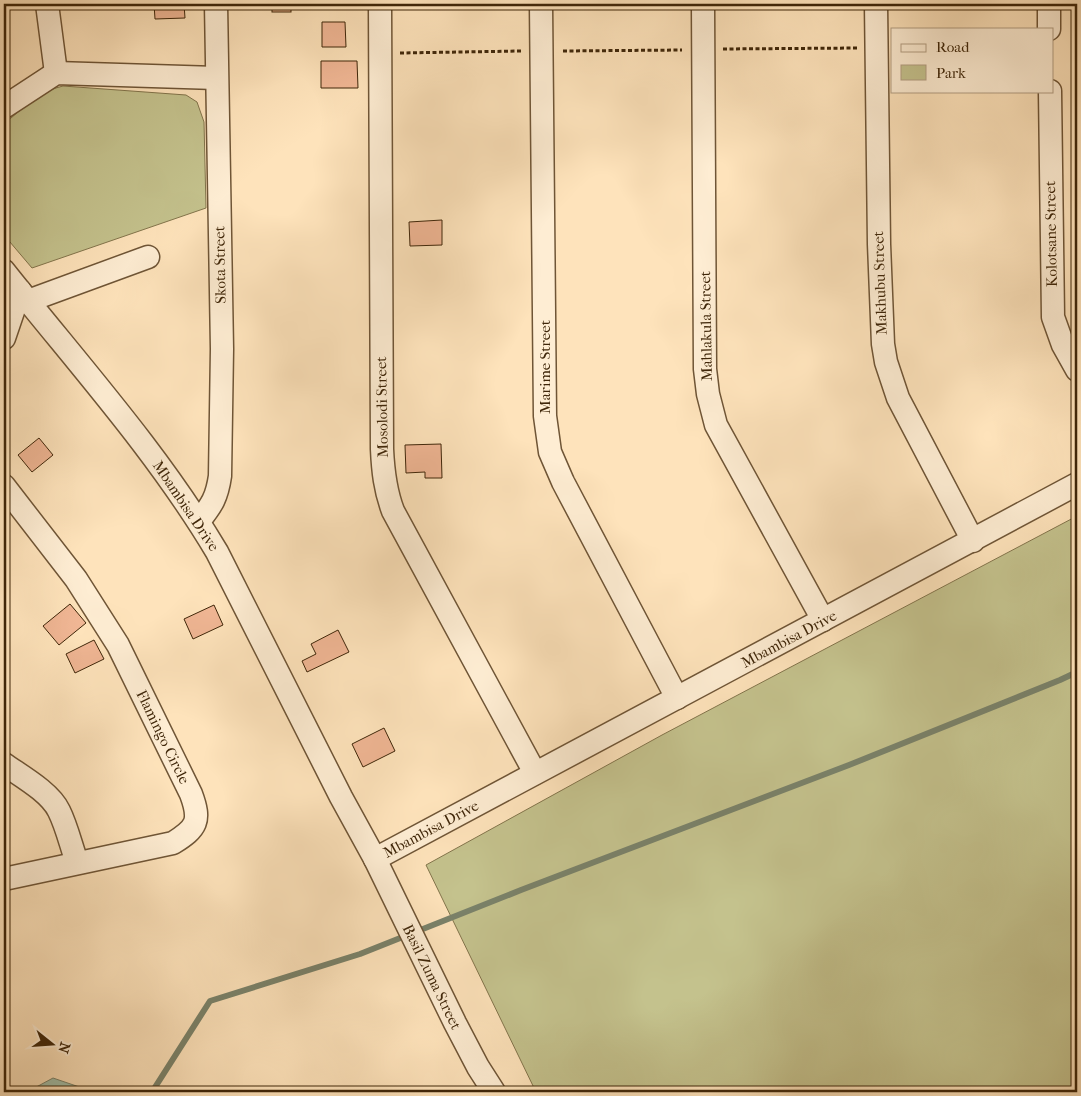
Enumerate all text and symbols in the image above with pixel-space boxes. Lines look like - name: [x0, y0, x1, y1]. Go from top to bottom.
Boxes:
- legend: [891, 28, 1054, 92]
- text: Road: [936, 38, 970, 56]
- text: Park: [936, 64, 966, 82]
- street label: Kolotsane Street: [1041, 180, 1061, 287]
- street label: Skota Street: [210, 225, 230, 304]
- street label: Makhubu Street: [869, 230, 891, 335]
- street label: Mahlakula Street: [696, 270, 716, 381]
- street label: Marime Street: [536, 319, 554, 414]
- street label: Mosolodi Street: [372, 356, 392, 458]
- street label: Mbambisa Drive: [149, 457, 223, 555]
- street label: Mbambisa Drive: [738, 606, 840, 672]
- street label: Flamingo Circle: [132, 687, 194, 788]
- street label: Mbambisa Drive: [380, 796, 482, 862]
- street label: Basil Zuma Street: [399, 921, 466, 1033]
- north arrow: [28, 1018, 78, 1068]
- text: N: [54, 1040, 74, 1056]

